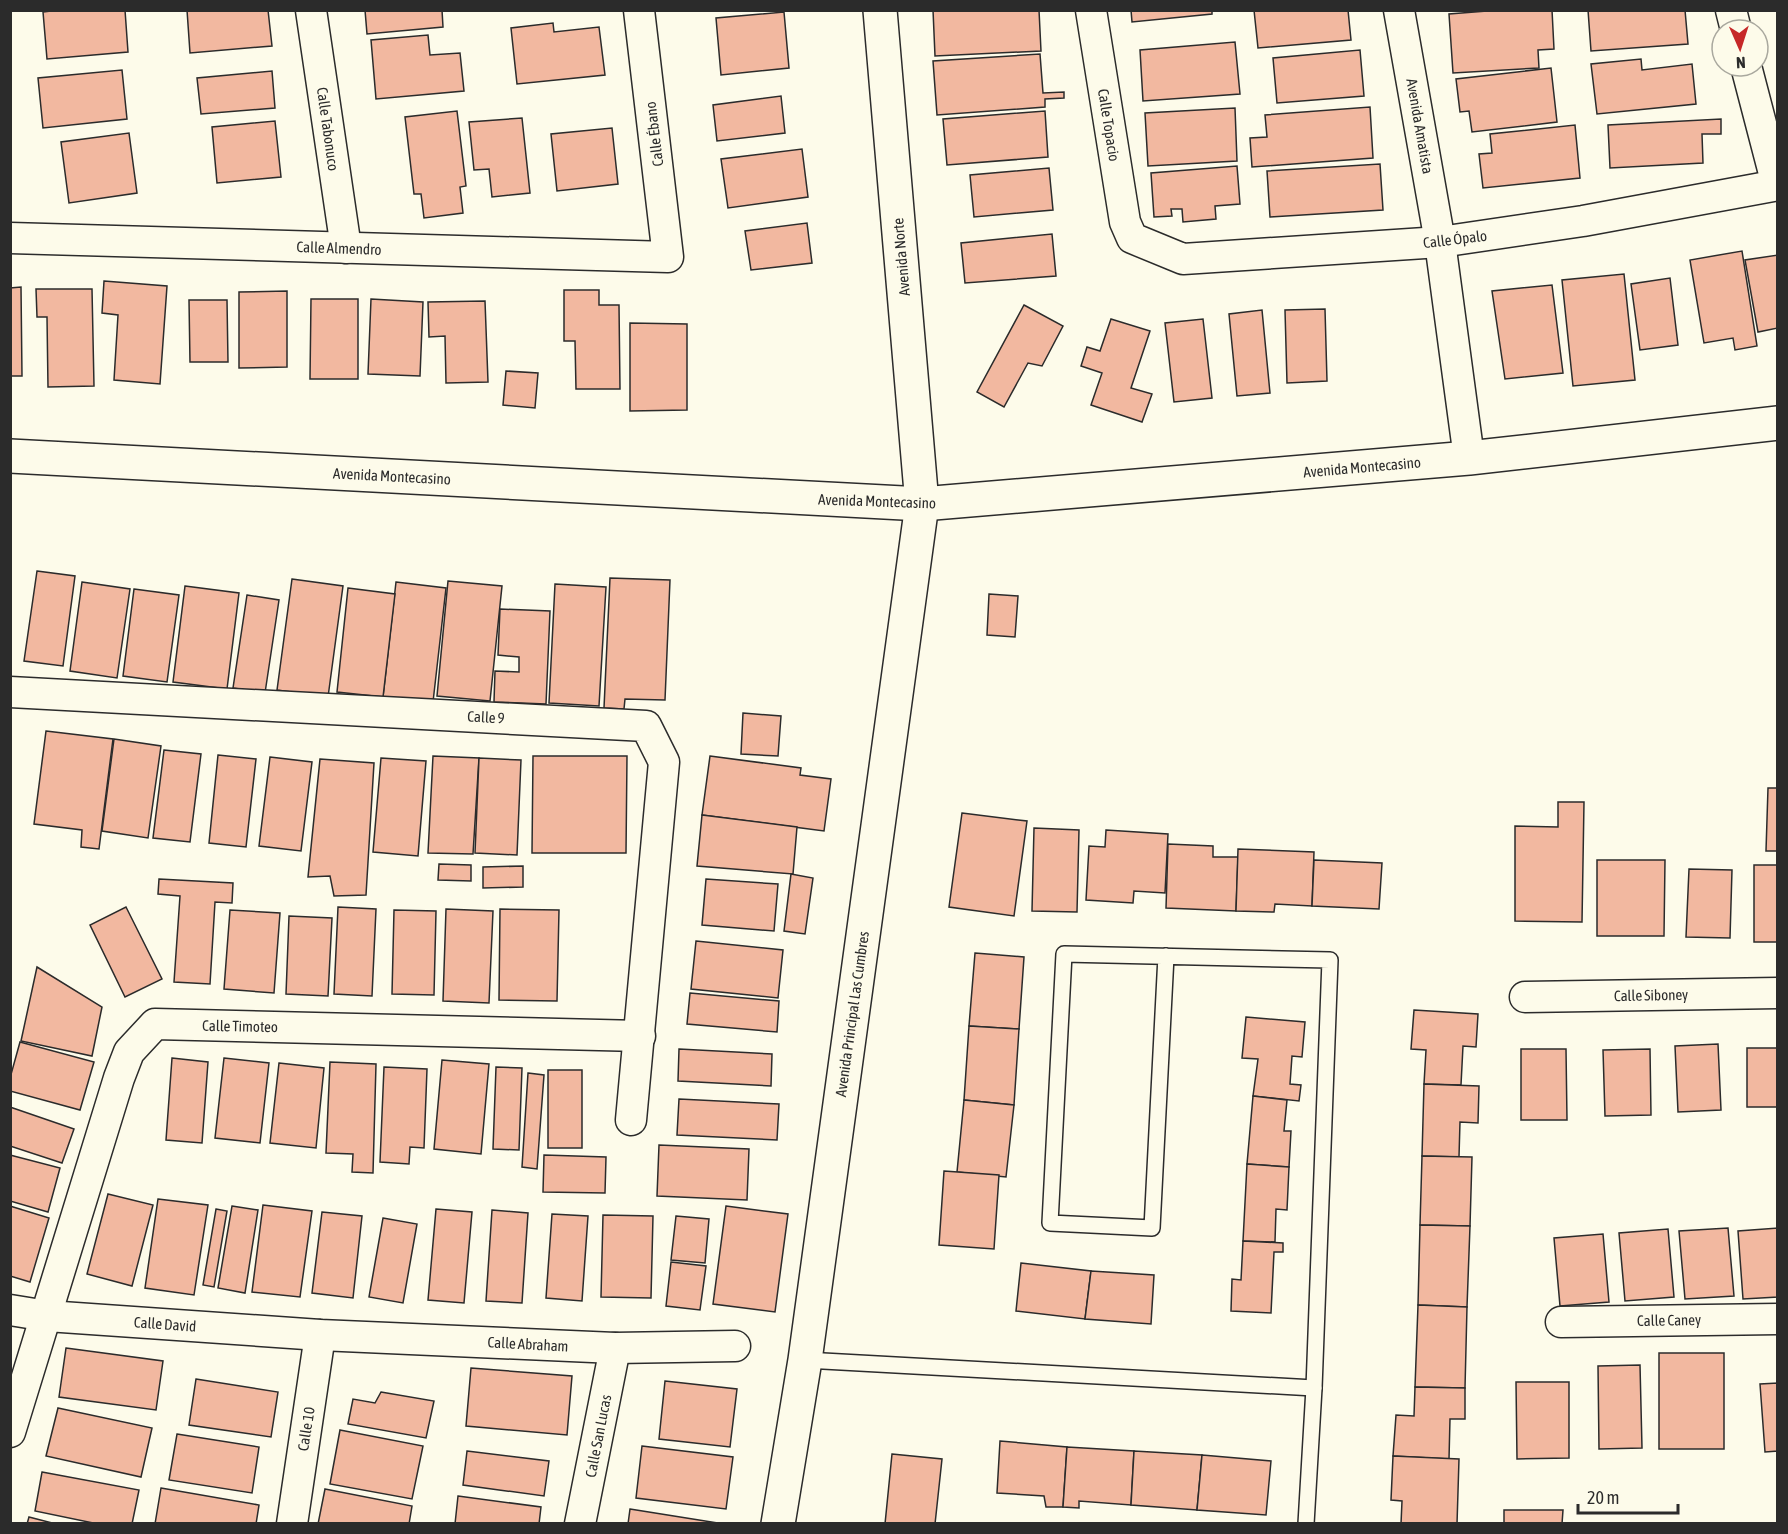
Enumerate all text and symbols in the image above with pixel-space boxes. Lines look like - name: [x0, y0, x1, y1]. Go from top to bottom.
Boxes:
- north arrow: [1710, 18, 1770, 78]
- text: N: [1736, 54, 1746, 72]
- street label: Avenida Amatista: [1403, 77, 1437, 175]
- street label: Calle Tabonuco: [314, 86, 342, 172]
- street label: Calle Topacio: [1095, 87, 1123, 163]
- street label: Calle Ébano: [642, 101, 666, 167]
- street label: Avenida Norte: [889, 217, 913, 297]
- street label: Calle Ópalo: [1422, 227, 1488, 251]
- street label: Calle Almendro: [296, 238, 382, 258]
- street label: Avenida Montecasino: [1303, 453, 1421, 481]
- street label: Avenida Montecasino: [333, 464, 451, 488]
- street label: Avenida Montecasino: [818, 490, 936, 512]
- street label: Calle 9: [467, 708, 505, 726]
- street label: Avenida Principal Las Cumbres: [832, 930, 872, 1098]
- street label: Calle Siboney: [1614, 986, 1688, 1004]
- street label: Calle Timoteo: [202, 1017, 278, 1035]
- street label: Calle Caney: [1637, 1311, 1701, 1329]
- street label: Calle David: [133, 1313, 197, 1335]
- street label: Calle Abraham: [487, 1333, 569, 1355]
- street label: Calle San Lucas: [582, 1393, 614, 1479]
- street label: Calle 10: [294, 1406, 318, 1452]
- scale bar: [1578, 1477, 1678, 1515]
- text: 20 m: [1587, 1487, 1619, 1508]

